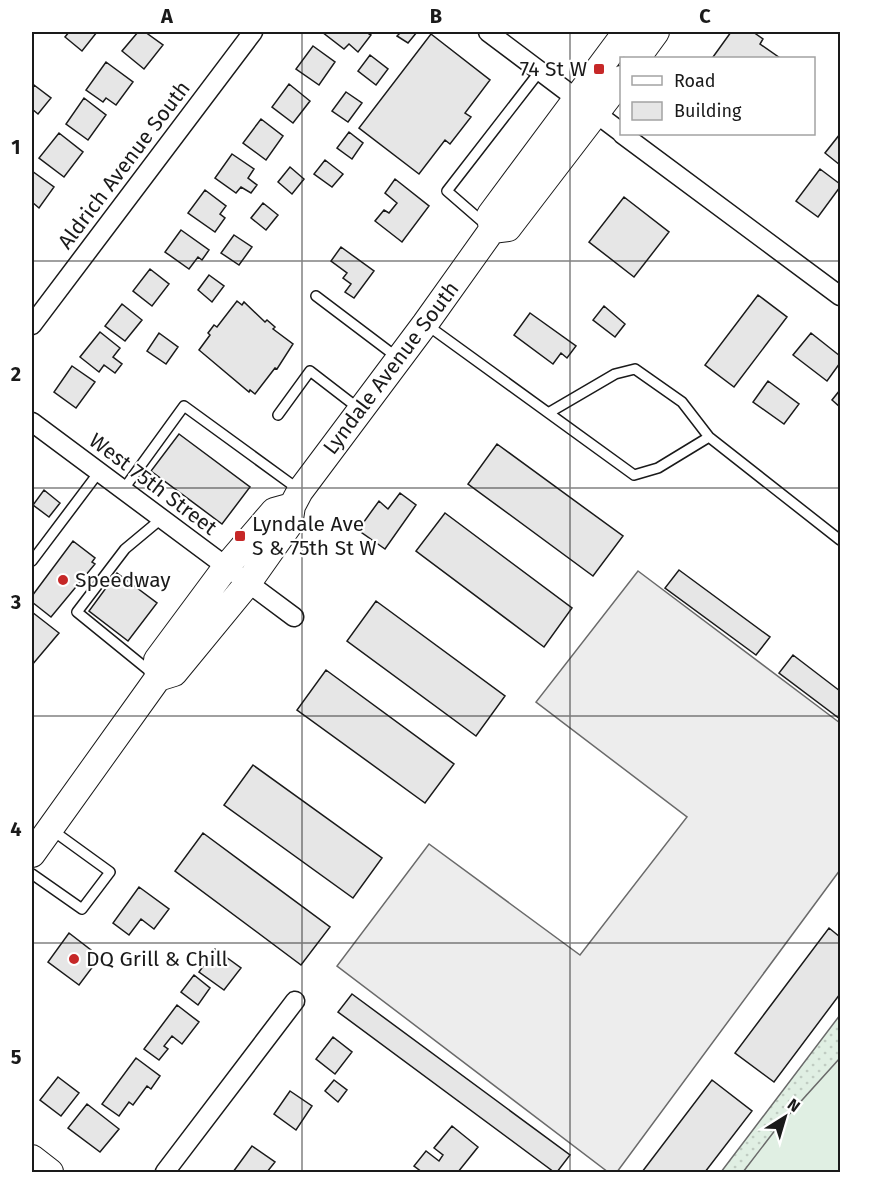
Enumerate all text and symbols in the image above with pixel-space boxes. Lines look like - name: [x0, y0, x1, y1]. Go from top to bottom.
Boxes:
- text: A: [160, 4, 174, 28]
- text: B: [430, 4, 442, 28]
- text: C: [699, 4, 711, 28]
- place label: 74 St W: [520, 56, 587, 82]
- legend: [620, 57, 815, 135]
- marker: 74 St W: [592, 62, 606, 76]
- text: Road: [674, 70, 716, 92]
- street label: Aldrich Avenue South: [52, 76, 196, 254]
- text: Building: [674, 100, 742, 122]
- text: 1: [11, 135, 21, 159]
- street label: Lyndale Avenue South: [318, 276, 464, 460]
- text: 2: [11, 362, 21, 386]
- street label: West 75th Street: [84, 427, 222, 541]
- place label: Lyndale Ave S & 75th St W: [252, 511, 377, 561]
- marker: Lyndale Ave S & 75th St W: [233, 529, 247, 543]
- place label: Speedway: [75, 567, 171, 593]
- marker: Speedway: [56, 573, 70, 587]
- text: 3: [10, 590, 21, 614]
- text: 4: [10, 817, 22, 841]
- place label: DQ Grill & Chill: [86, 946, 228, 972]
- marker: DQ Grill & Chill: [67, 952, 81, 966]
- text: 5: [11, 1045, 22, 1069]
- north arrow: [755, 1087, 815, 1147]
- text: N: [784, 1095, 804, 1116]

